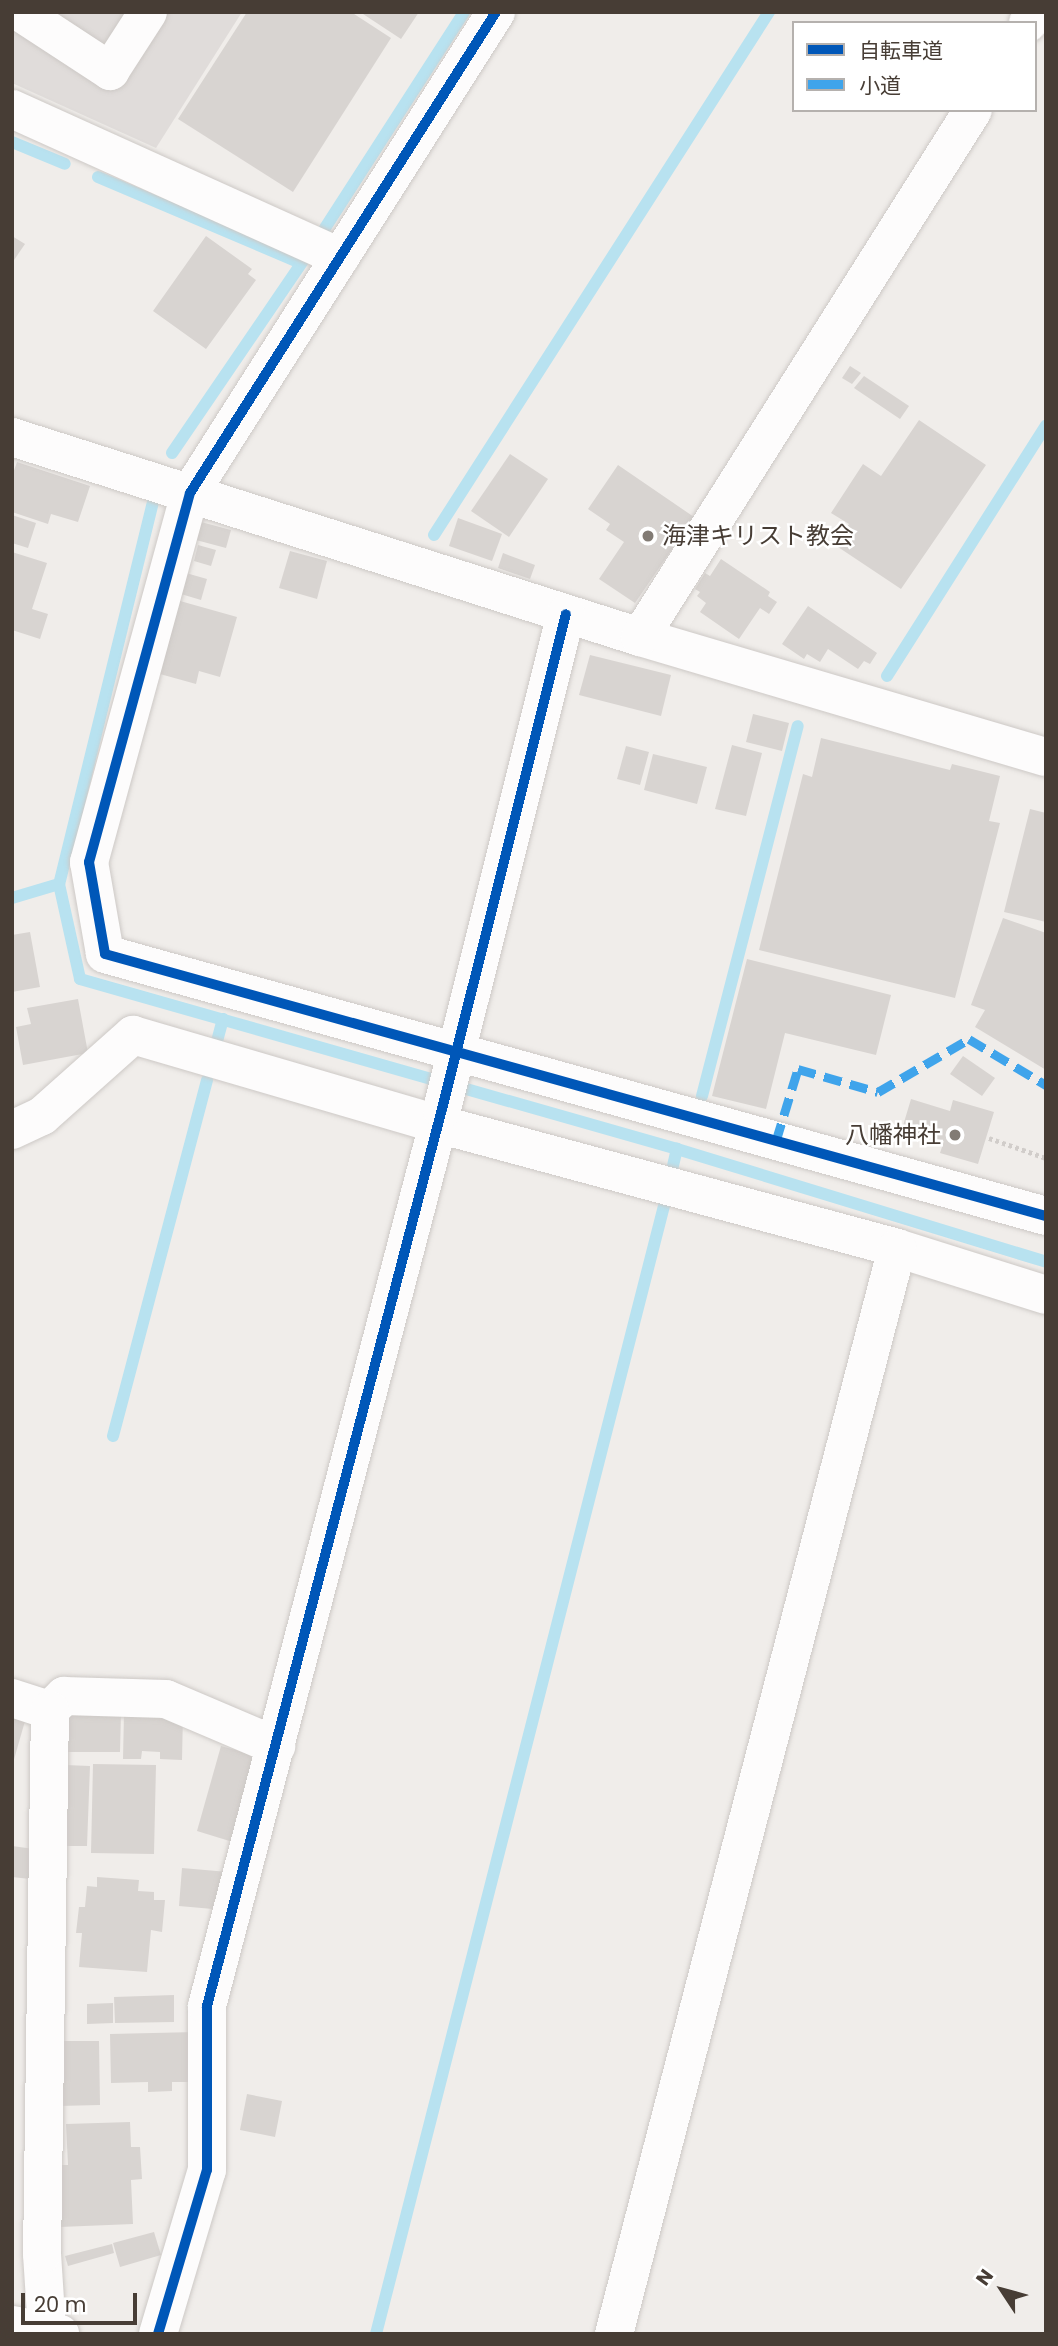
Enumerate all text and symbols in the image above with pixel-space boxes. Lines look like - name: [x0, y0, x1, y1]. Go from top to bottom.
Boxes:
- legend: [792, 21, 1037, 112]
- text: 自転車道: [859, 36, 943, 65]
- text: 小道: [859, 71, 901, 100]
- place label: 海津キリスト教会: [662, 522, 854, 550]
- marker: 海津キリスト教会: [640, 528, 656, 544]
- place label: 八幡神社: [845, 1121, 941, 1149]
- marker: 八幡神社: [947, 1127, 963, 1143]
- north arrow: [967, 2255, 1037, 2325]
- text: N: [969, 2264, 1000, 2291]
- scale bar: [24, 2280, 140, 2324]
- text: 20 m: [34, 2290, 87, 2319]

